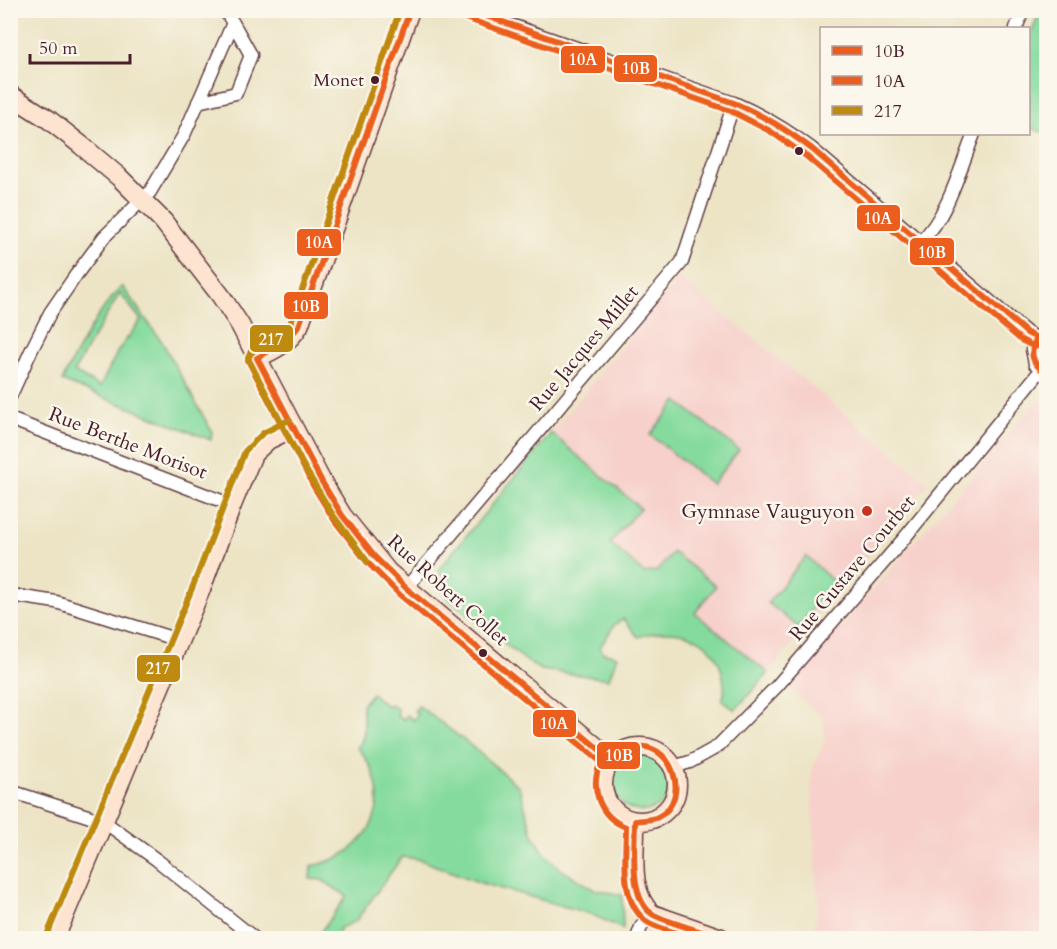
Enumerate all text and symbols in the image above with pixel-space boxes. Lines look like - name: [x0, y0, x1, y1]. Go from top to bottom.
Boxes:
- scale bar: [30, 27, 130, 65]
- legend: [820, 27, 1030, 135]
- text: 50 m: [39, 36, 78, 61]
- text: 10B: [874, 39, 905, 64]
- line badge: 10A: [560, 45, 606, 74]
- text: 10A: [569, 49, 597, 71]
- line badge: 10B: [613, 54, 658, 83]
- text: 10B: [622, 58, 650, 80]
- place label: Monet: [313, 68, 364, 93]
- text: 10A: [874, 69, 905, 94]
- marker: Monet: [369, 74, 381, 86]
- text: 217: [874, 99, 902, 124]
- unlabelled marker: [793, 145, 805, 157]
- line badge: 10A: [856, 204, 901, 232]
- text: 10A: [864, 208, 892, 230]
- line badge: 10A: [296, 228, 342, 257]
- text: 10A: [305, 232, 333, 254]
- line badge: 10B: [909, 237, 955, 266]
- text: 10B: [918, 242, 946, 264]
- street label: Rue Jacques Millet: [523, 279, 645, 417]
- line badge: 10B: [283, 291, 329, 320]
- text: 10B: [292, 296, 320, 318]
- line badge: 217: [249, 324, 294, 353]
- text: 217: [259, 329, 283, 351]
- street label: Rue Berthe Morisot: [45, 400, 212, 486]
- street label: Rue Gustave Courbet: [783, 489, 922, 647]
- place label: Gymnase Vauguyon: [681, 498, 856, 525]
- marker: Gymnase Vauguyon: [860, 504, 874, 518]
- street label: Rue Robert Collet: [382, 528, 515, 652]
- unlabelled marker: [477, 647, 489, 659]
- line badge: 217: [136, 654, 181, 683]
- text: 217: [146, 658, 170, 680]
- line badge: 10A: [532, 709, 577, 738]
- text: 10A: [540, 713, 568, 735]
- line badge: 10B: [596, 741, 641, 770]
- text: 10B: [605, 745, 633, 767]

